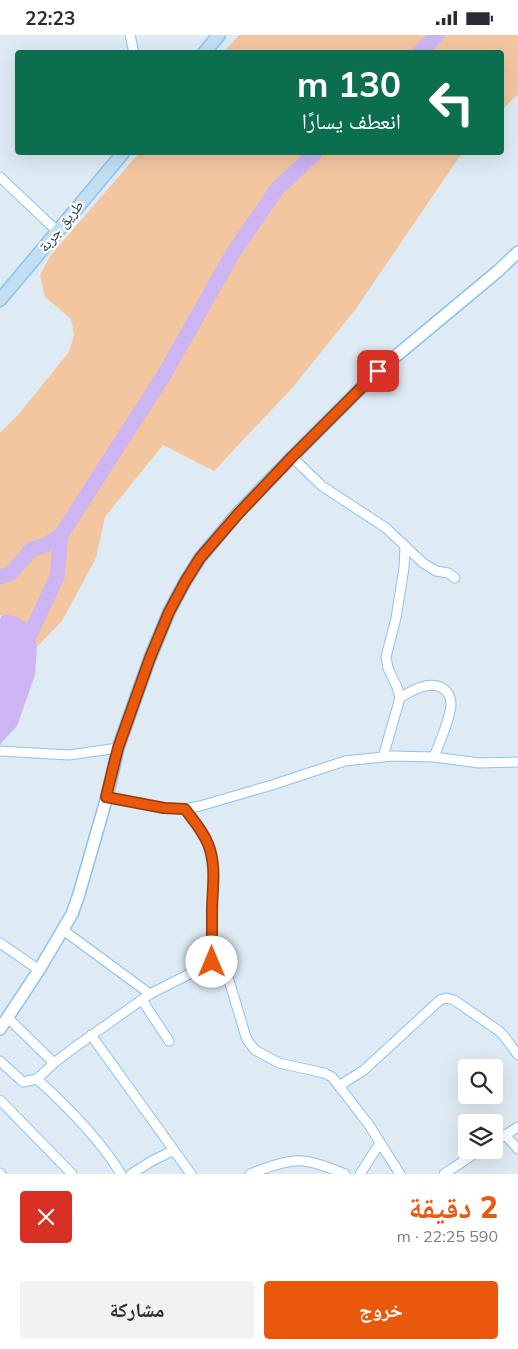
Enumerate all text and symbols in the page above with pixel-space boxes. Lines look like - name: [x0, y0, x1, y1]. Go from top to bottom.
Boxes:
- text: 22:23: [25, 6, 75, 30]
- text: 130 m: [297, 62, 401, 106]
- icon: left: [419, 70, 484, 135]
- text: انعطف يسارًا: [302, 107, 401, 135]
- street label: طريق جربة: [34, 196, 88, 256]
- pin: [357, 350, 399, 392]
- icon: arrive: [364, 357, 392, 385]
- position arrow: [185, 935, 237, 987]
- map controls: [458, 1059, 503, 1159]
- button: search: [458, 1059, 503, 1104]
- button: layers: [458, 1114, 503, 1159]
- text: 2 دقيقة: [409, 1188, 498, 1226]
- button: close: [20, 1191, 72, 1243]
- text: 590 m · 22:25: [397, 1226, 498, 1246]
- button: مشاركة: [20, 1281, 254, 1339]
- button: خروج: [264, 1281, 498, 1339]

